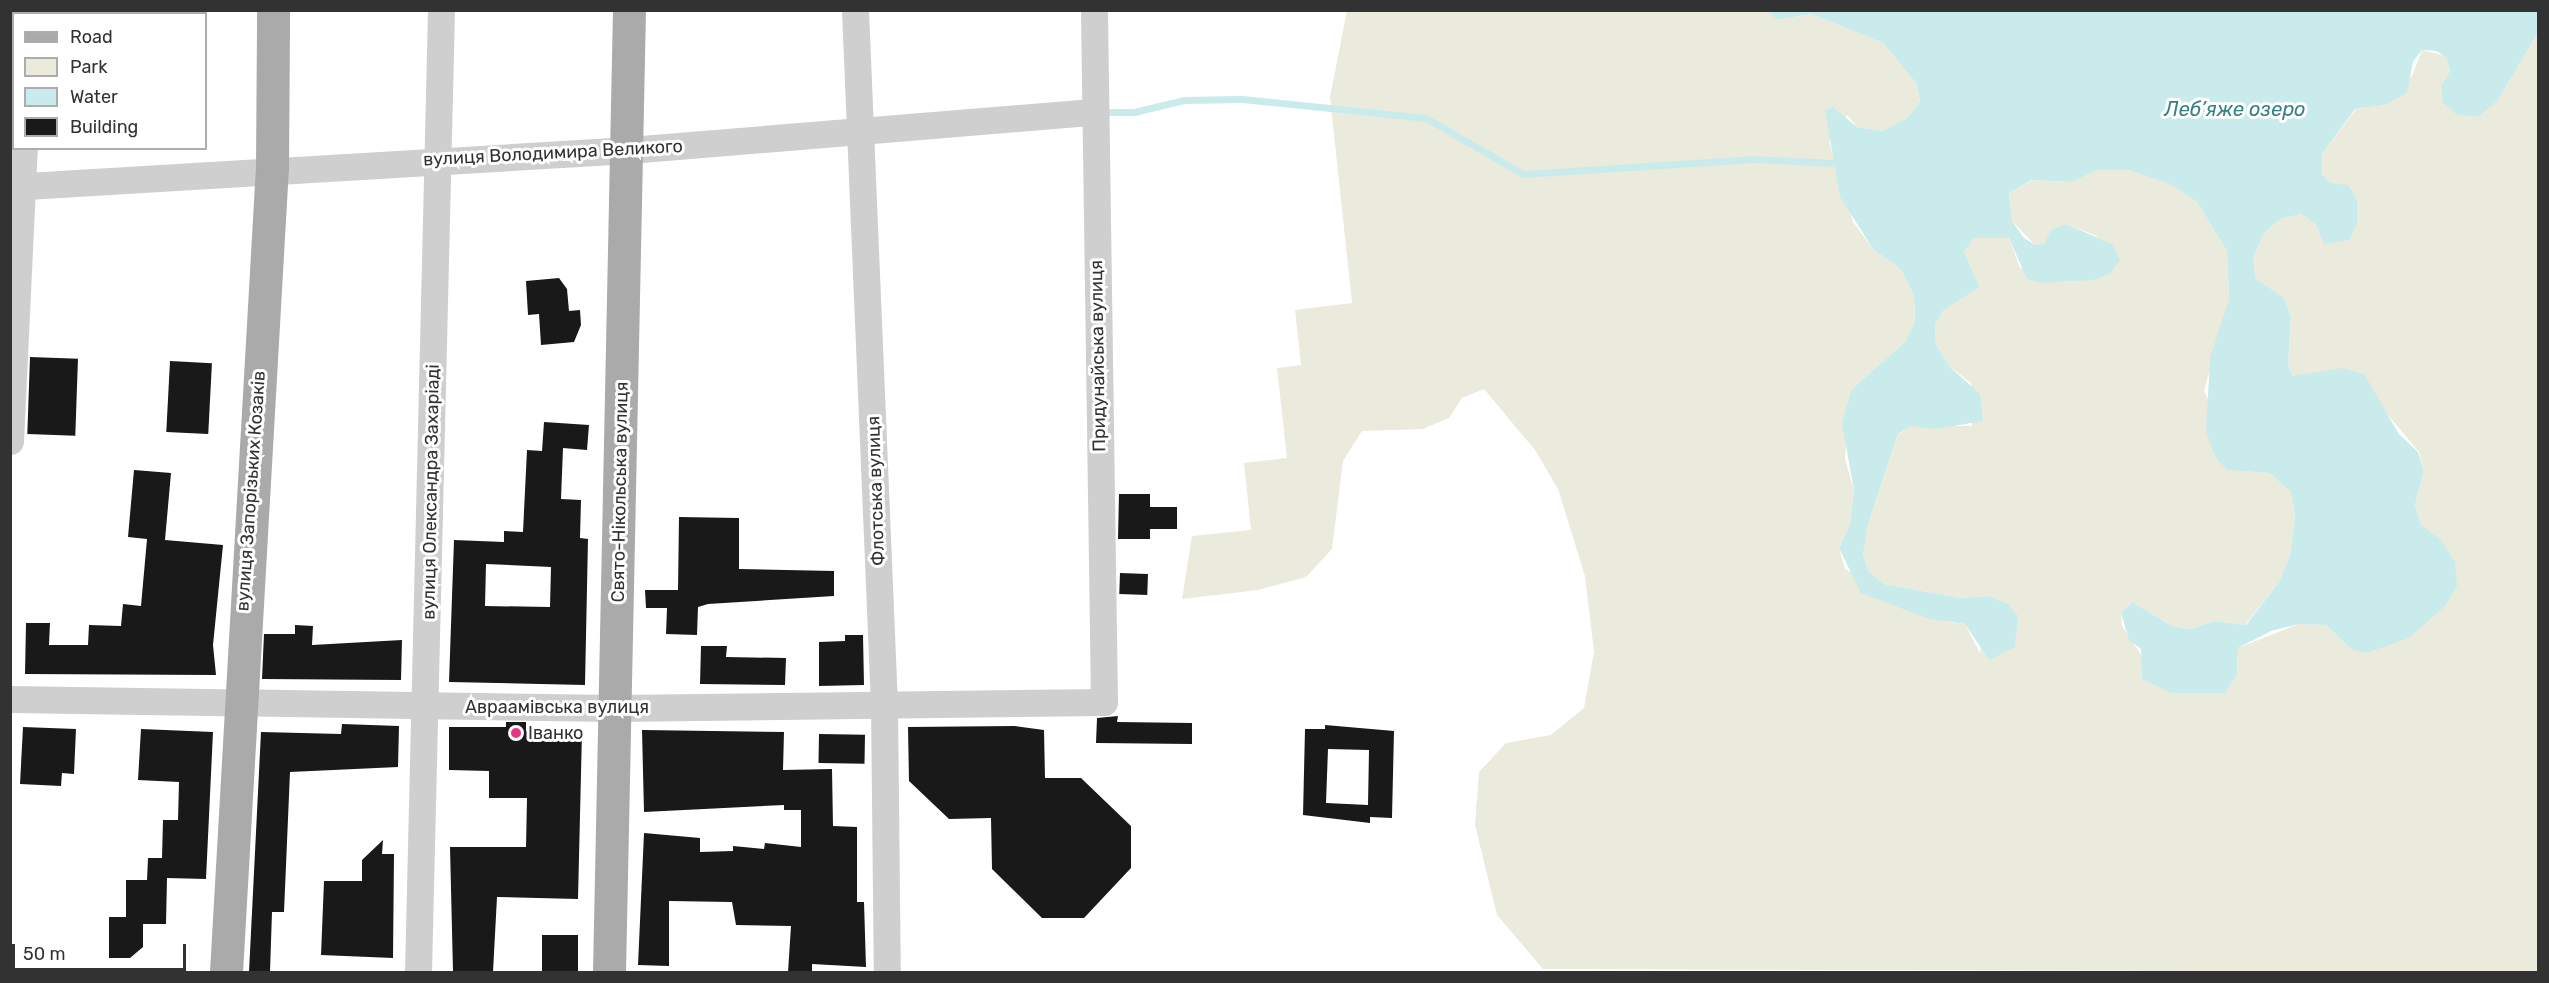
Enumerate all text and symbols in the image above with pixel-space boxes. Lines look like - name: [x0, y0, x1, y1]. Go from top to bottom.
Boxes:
- legend: [12, 12, 207, 150]
- text: Road: [70, 26, 113, 48]
- text: Park: [70, 56, 107, 78]
- text: Water: [70, 86, 118, 108]
- water label: Леб’яже озеро: [2165, 97, 2305, 121]
- text: Building: [70, 116, 138, 138]
- street label: вулиця Володимира Великого: [423, 135, 683, 171]
- street label: Придунайська вулиця: [1086, 260, 1110, 452]
- street label: вулиця Олександра Захаріаді: [418, 364, 444, 620]
- street label: вулиця Запорізьких Козаків: [232, 370, 270, 612]
- street label: Свято-Нікольська вулиця: [607, 381, 633, 603]
- street label: Флотська вулиця: [863, 416, 889, 566]
- street label: Авраамівська вулиця: [465, 696, 649, 718]
- place label: Іванко: [528, 722, 583, 744]
- marker: Іванко: [509, 726, 523, 740]
- scale bar: [15, 932, 189, 970]
- text: 50 m: [23, 943, 66, 965]

